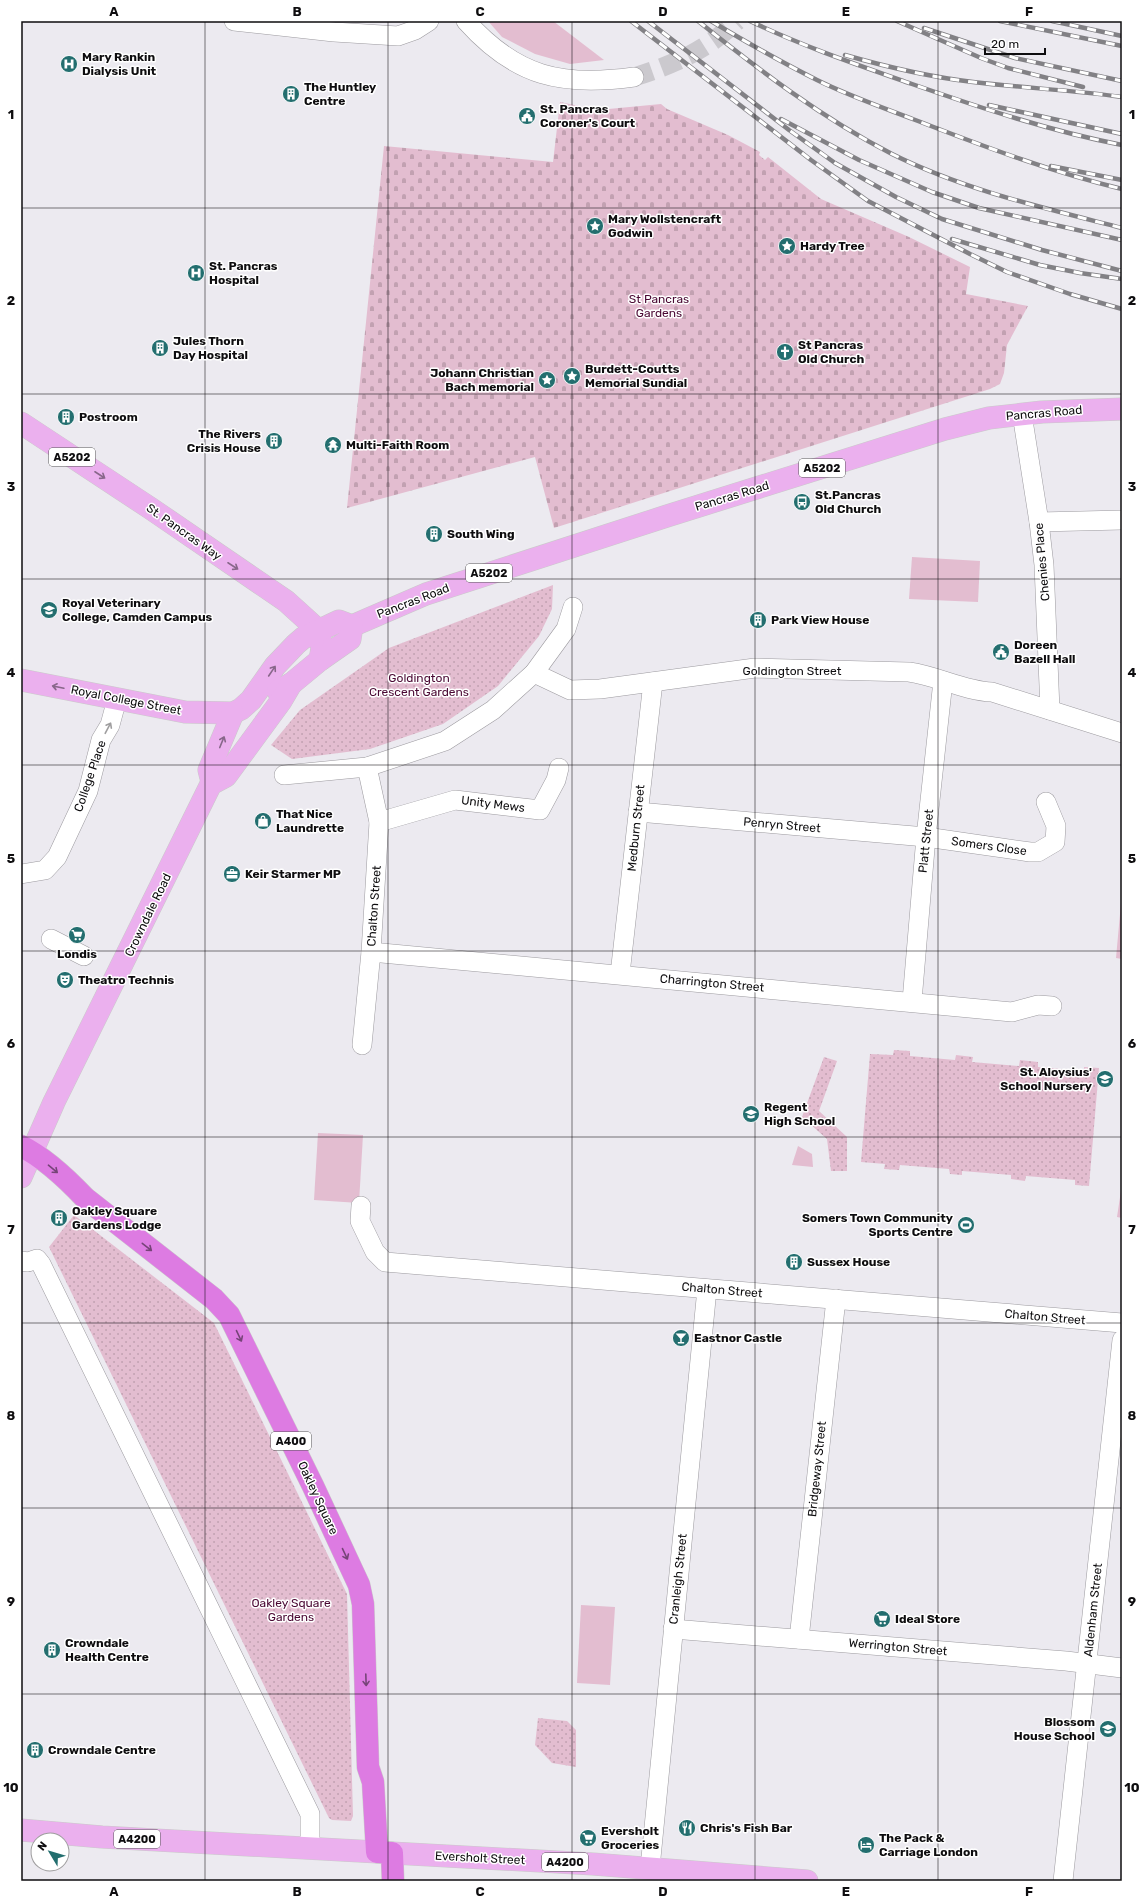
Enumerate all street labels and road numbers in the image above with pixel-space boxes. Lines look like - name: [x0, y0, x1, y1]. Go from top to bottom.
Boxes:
- street label: Pancras Road: [1005, 403, 1083, 423]
- road number: A5202: [49, 448, 95, 466]
- road number: A5202: [799, 459, 845, 477]
- street label: Pancras Road: [693, 478, 771, 514]
- street label: St. Pancras Way: [144, 501, 225, 563]
- street label: Chenies Place: [1032, 522, 1052, 602]
- road number: A5202: [466, 564, 512, 582]
- street label: Pancras Road: [375, 581, 451, 621]
- street label: Goldington Street: [743, 664, 842, 678]
- street label: Royal College Street: [70, 682, 183, 718]
- street label: College Place: [71, 738, 109, 814]
- street label: Medburn Street: [624, 784, 648, 872]
- street label: Unity Mews: [460, 793, 526, 815]
- street label: Platt Street: [916, 808, 936, 874]
- street label: Penryn Street: [743, 815, 822, 835]
- street label: Somers Close: [950, 834, 1028, 858]
- street label: Chalton Street: [364, 865, 384, 947]
- street label: Crowndale Road: [122, 871, 174, 959]
- street label: Charrington Street: [659, 971, 765, 995]
- street label: Chalton Street: [681, 1279, 763, 1301]
- street label: Chalton Street: [1004, 1306, 1086, 1328]
- street label: Bridgeway Street: [805, 1420, 829, 1518]
- road number: A400: [271, 1432, 311, 1450]
- street label: Oakley Square: [295, 1459, 341, 1537]
- street label: Cranleigh Street: [666, 1533, 690, 1625]
- street label: Aldenham Street: [1081, 1562, 1105, 1658]
- street label: Werrington Street: [848, 1636, 948, 1658]
- road number: A4200: [114, 1830, 160, 1848]
- street label: Eversholt Street: [435, 1849, 526, 1867]
- road number: A4200: [542, 1853, 588, 1871]

